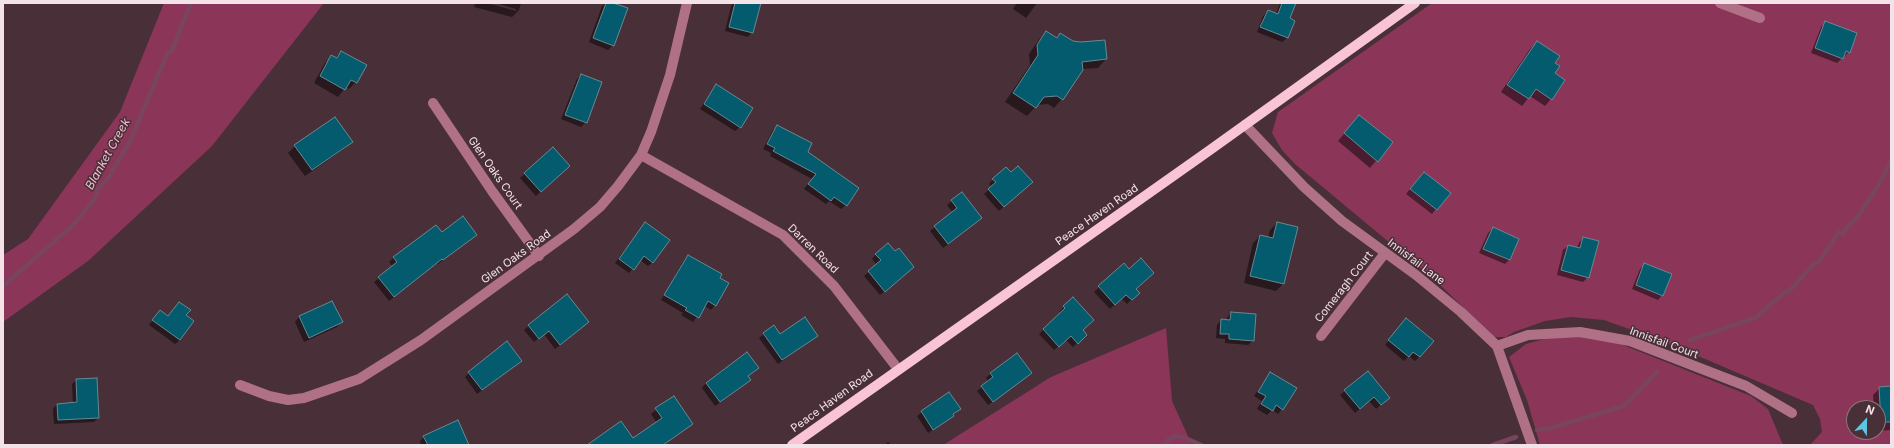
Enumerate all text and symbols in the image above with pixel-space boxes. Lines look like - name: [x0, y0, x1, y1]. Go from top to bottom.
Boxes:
- water label: Blanket Creek: [82, 116, 134, 192]
- street label: Glen Oaks Court: [465, 134, 525, 212]
- street label: Peace Haven Road: [1053, 181, 1141, 249]
- street label: Darren Road: [785, 222, 841, 276]
- street label: Glen Oaks Road: [479, 227, 553, 287]
- street label: Innisfail Lane: [1385, 236, 1447, 288]
- street label: Comeragh Court: [1312, 249, 1376, 325]
- street label: Innisfail Court: [1628, 324, 1700, 362]
- street label: Peace Haven Road: [788, 367, 876, 435]
- north arrow: [1846, 400, 1886, 440]
- text: N: [1864, 402, 1877, 418]

